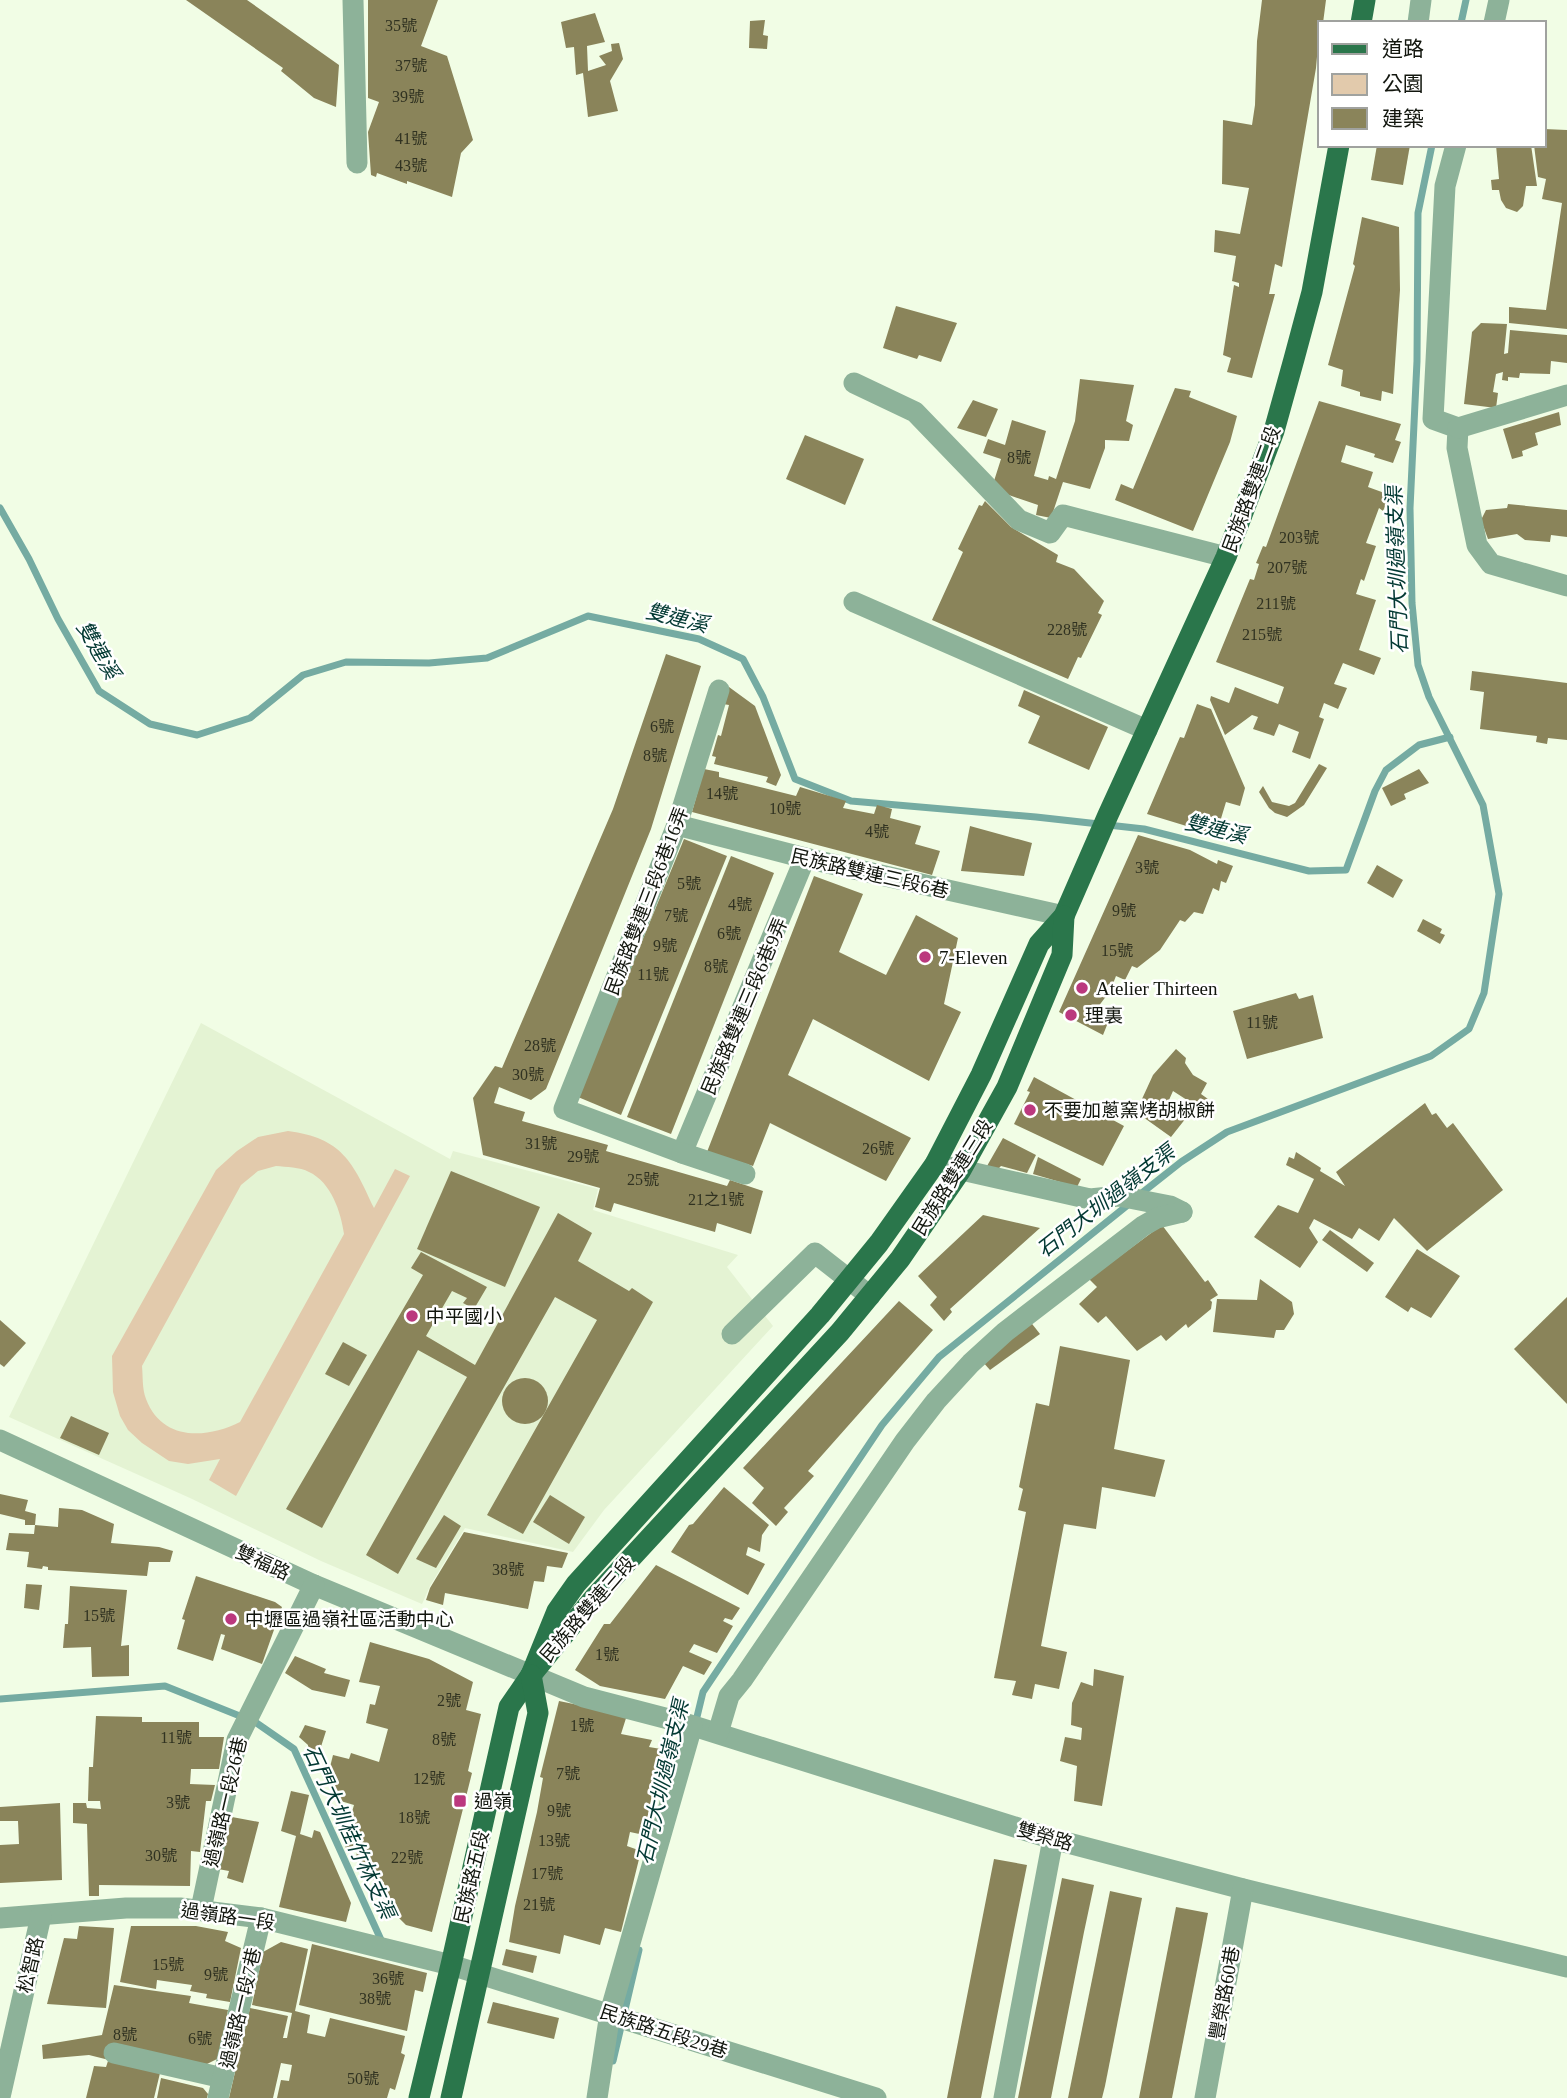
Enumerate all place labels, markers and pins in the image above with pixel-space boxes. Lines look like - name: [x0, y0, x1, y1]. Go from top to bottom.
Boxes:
- place label: 7-Eleven: [939, 947, 1008, 968]
- marker: 7-Eleven: [917, 949, 933, 965]
- place label: Atelier Thirteen: [1096, 978, 1218, 999]
- marker: Atelier Thirteen: [1074, 980, 1090, 996]
- place label: 理裏: [1085, 1005, 1123, 1026]
- marker: 理裏: [1063, 1007, 1079, 1023]
- place label: 不要加蔥窯烤胡椒餅: [1044, 1100, 1215, 1121]
- marker: 不要加蔥窯烤胡椒餅: [1022, 1102, 1038, 1118]
- place label: 中平國小: [426, 1306, 502, 1327]
- marker: 中平國小: [404, 1308, 420, 1324]
- place label: 中壢區過嶺社區活動中心: [245, 1609, 454, 1630]
- marker: 中壢區過嶺社區活動中心: [223, 1611, 239, 1627]
- place label: 過嶺: [474, 1791, 512, 1812]
- marker: 過嶺: [452, 1793, 468, 1809]

